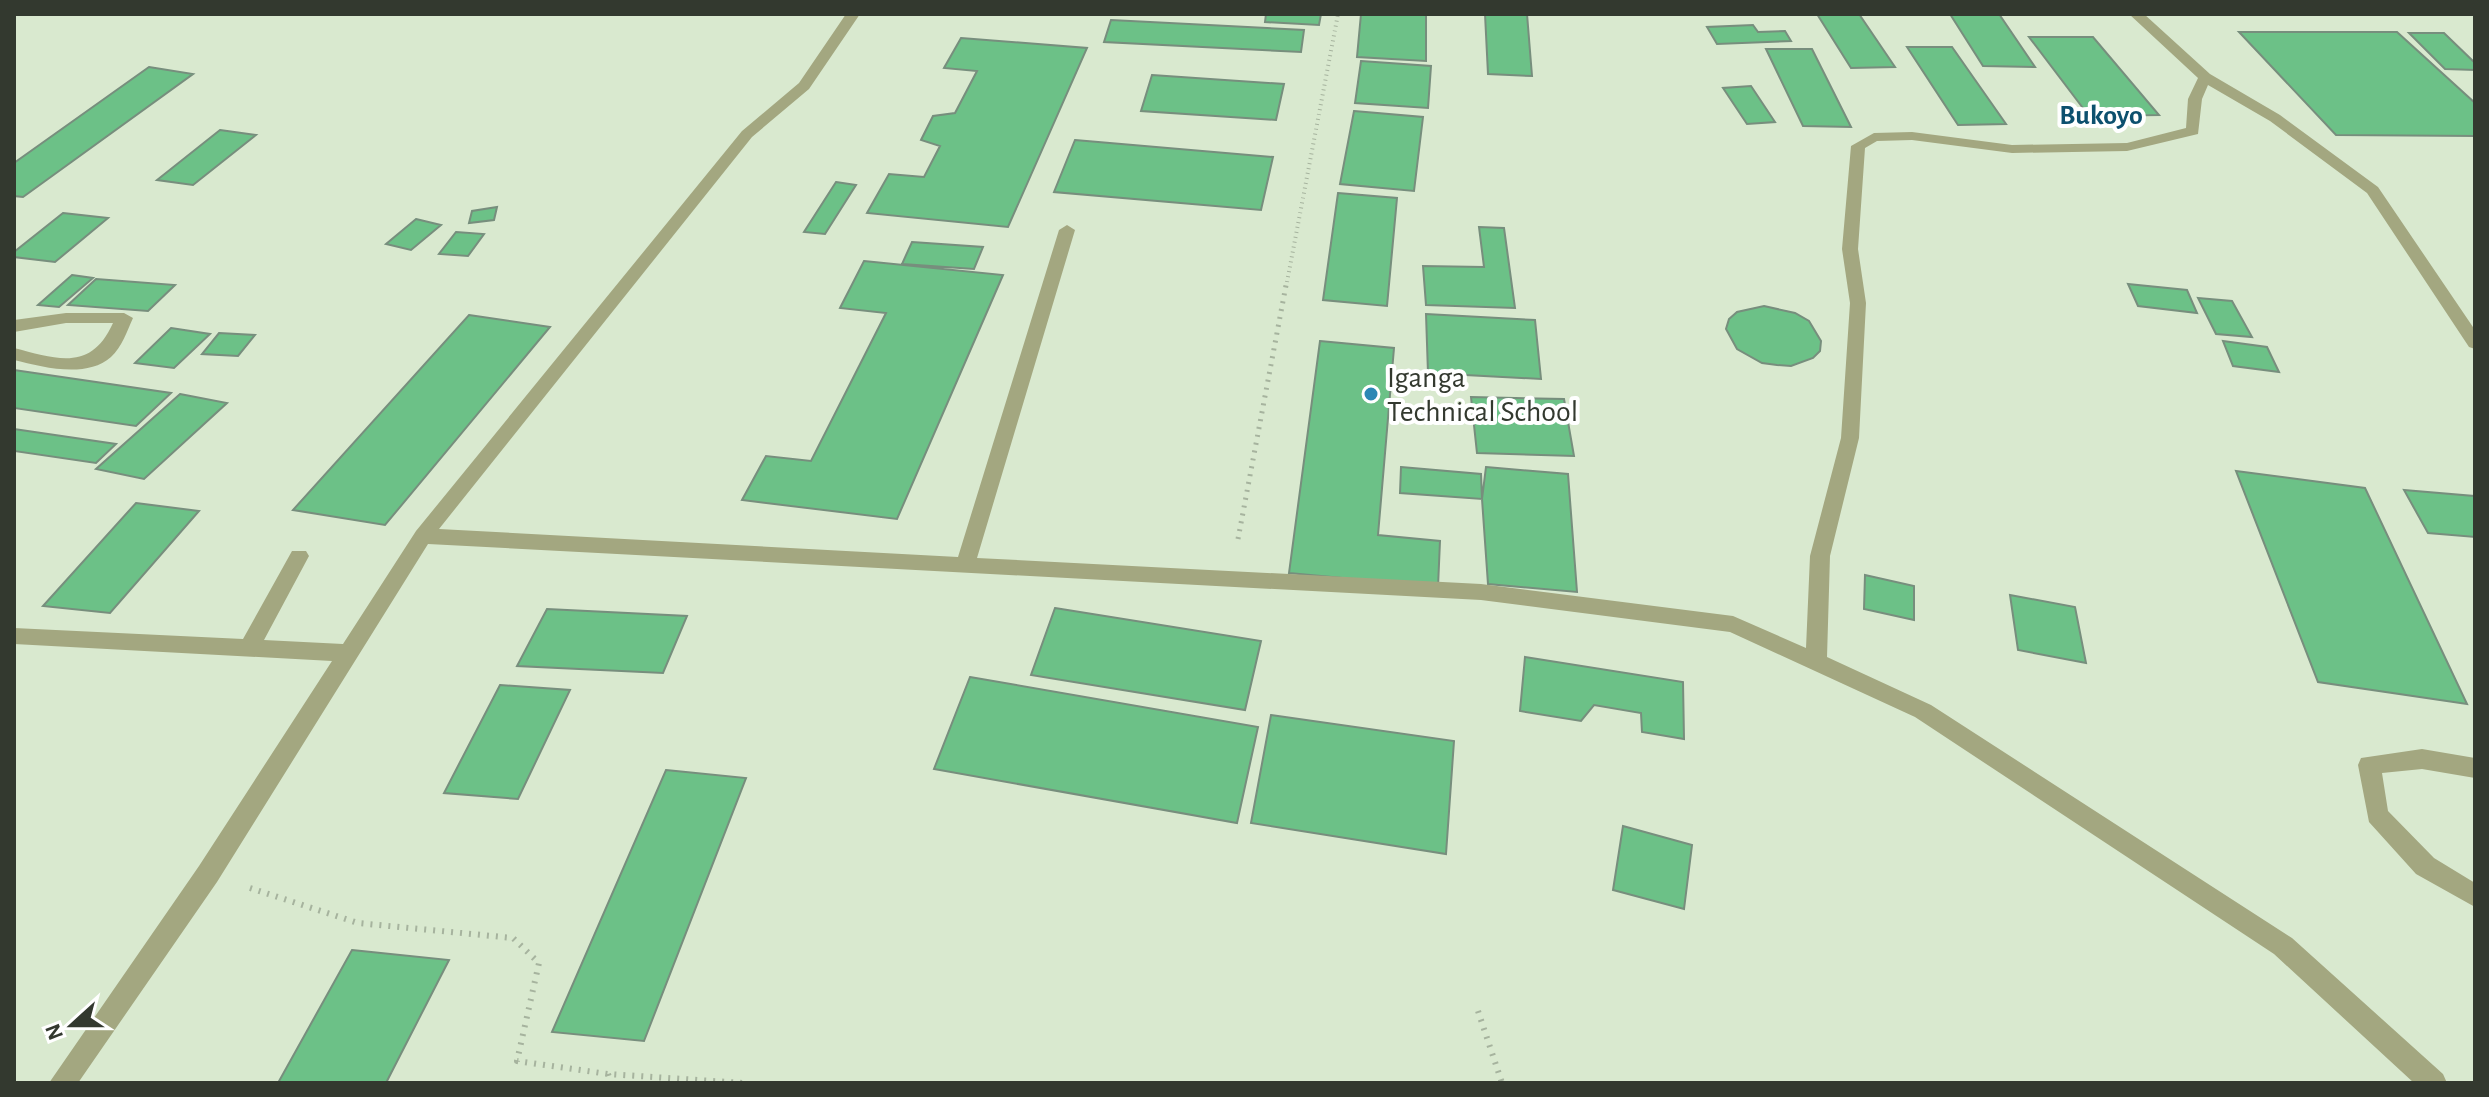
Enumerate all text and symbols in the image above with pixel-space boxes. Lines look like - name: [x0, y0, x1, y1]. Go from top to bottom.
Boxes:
- district label: Bukoyo: [2059, 102, 2143, 130]
- place label: Iganga Technical School: [1387, 363, 1578, 427]
- marker: Iganga Technical School: [1362, 385, 1380, 403]
- north arrow: [32, 985, 112, 1065]
- text: N: [41, 1021, 67, 1043]

